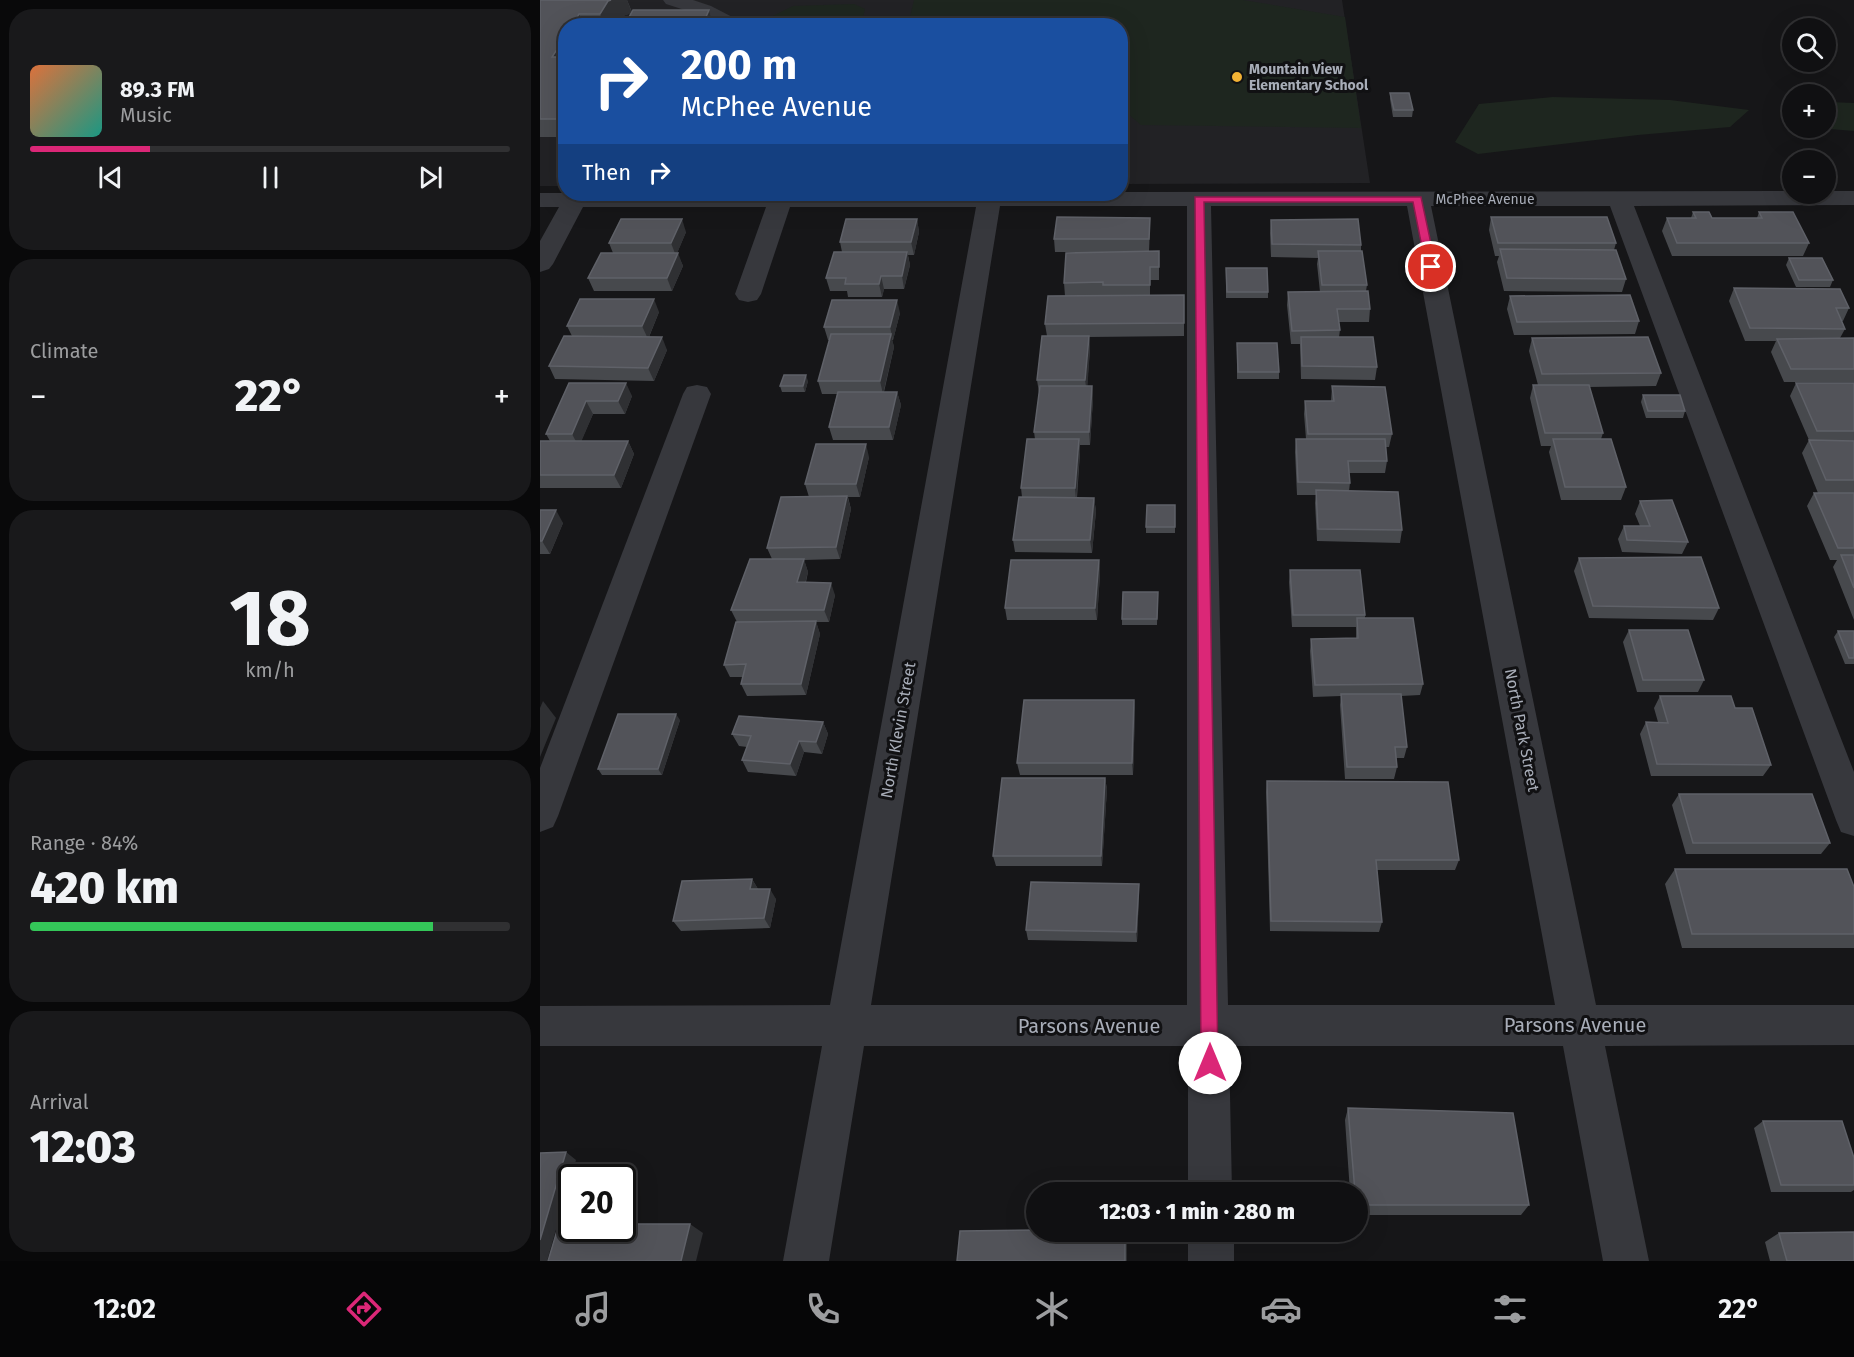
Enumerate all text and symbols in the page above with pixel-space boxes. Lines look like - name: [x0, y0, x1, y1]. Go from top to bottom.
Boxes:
- map controls: [1782, 18, 1836, 204]
- button: search: [1782, 18, 1836, 72]
- text: 200 m: [681, 40, 797, 90]
- icon: right: [582, 42, 660, 120]
- place label: Mountain View Elementary School: [1249, 61, 1369, 94]
- marker: Mountain View Elementary School: [1230, 70, 1244, 84]
- text: 89.3 FM: [120, 76, 194, 103]
- button: +: [1782, 84, 1836, 138]
- text: McPhee Avenue: [681, 91, 872, 123]
- text: Music: [120, 103, 172, 127]
- button: −: [1782, 150, 1836, 204]
- icon: right: [643, 156, 676, 189]
- text: Then: [582, 159, 631, 186]
- icon: previous: [94, 161, 127, 194]
- icon: pause: [254, 161, 287, 194]
- icon: next: [414, 161, 447, 194]
- street label: McPhee Avenue: [1435, 191, 1535, 208]
- pin: [1405, 241, 1456, 292]
- icon: arrive: [1414, 250, 1447, 283]
- text: Climate: [30, 339, 98, 363]
- text: 22°: [235, 369, 305, 423]
- text: −: [30, 377, 47, 417]
- text: +: [494, 377, 510, 417]
- text: 18: [229, 572, 311, 666]
- text: km/h: [245, 658, 295, 682]
- street label: North Klevin Street: [877, 660, 919, 800]
- street label: North Park Street: [1501, 667, 1543, 793]
- text: Range · 84%: [30, 831, 138, 855]
- text: 420 km: [30, 861, 179, 915]
- street label: Parsons Avenue: [1504, 1013, 1646, 1037]
- street label: Parsons Avenue: [1018, 1014, 1160, 1038]
- position arrow: [1178, 1031, 1242, 1095]
- text: Arrival: [30, 1090, 89, 1114]
- text: 12:03: [30, 1120, 136, 1174]
- speed limit sign: 20: [558, 1164, 636, 1242]
- text: 12:03 · 1 min · 280 m: [1099, 1198, 1295, 1225]
- icon: directions: [343, 1288, 385, 1330]
- icon: music: [572, 1288, 614, 1330]
- icon: phone: [802, 1288, 844, 1330]
- icon: climate: [1031, 1288, 1073, 1330]
- icon: car: [1260, 1288, 1302, 1330]
- icon: filters: [1489, 1288, 1531, 1330]
- text: 12:02: [94, 1293, 156, 1325]
- text: 22°: [1718, 1293, 1760, 1325]

